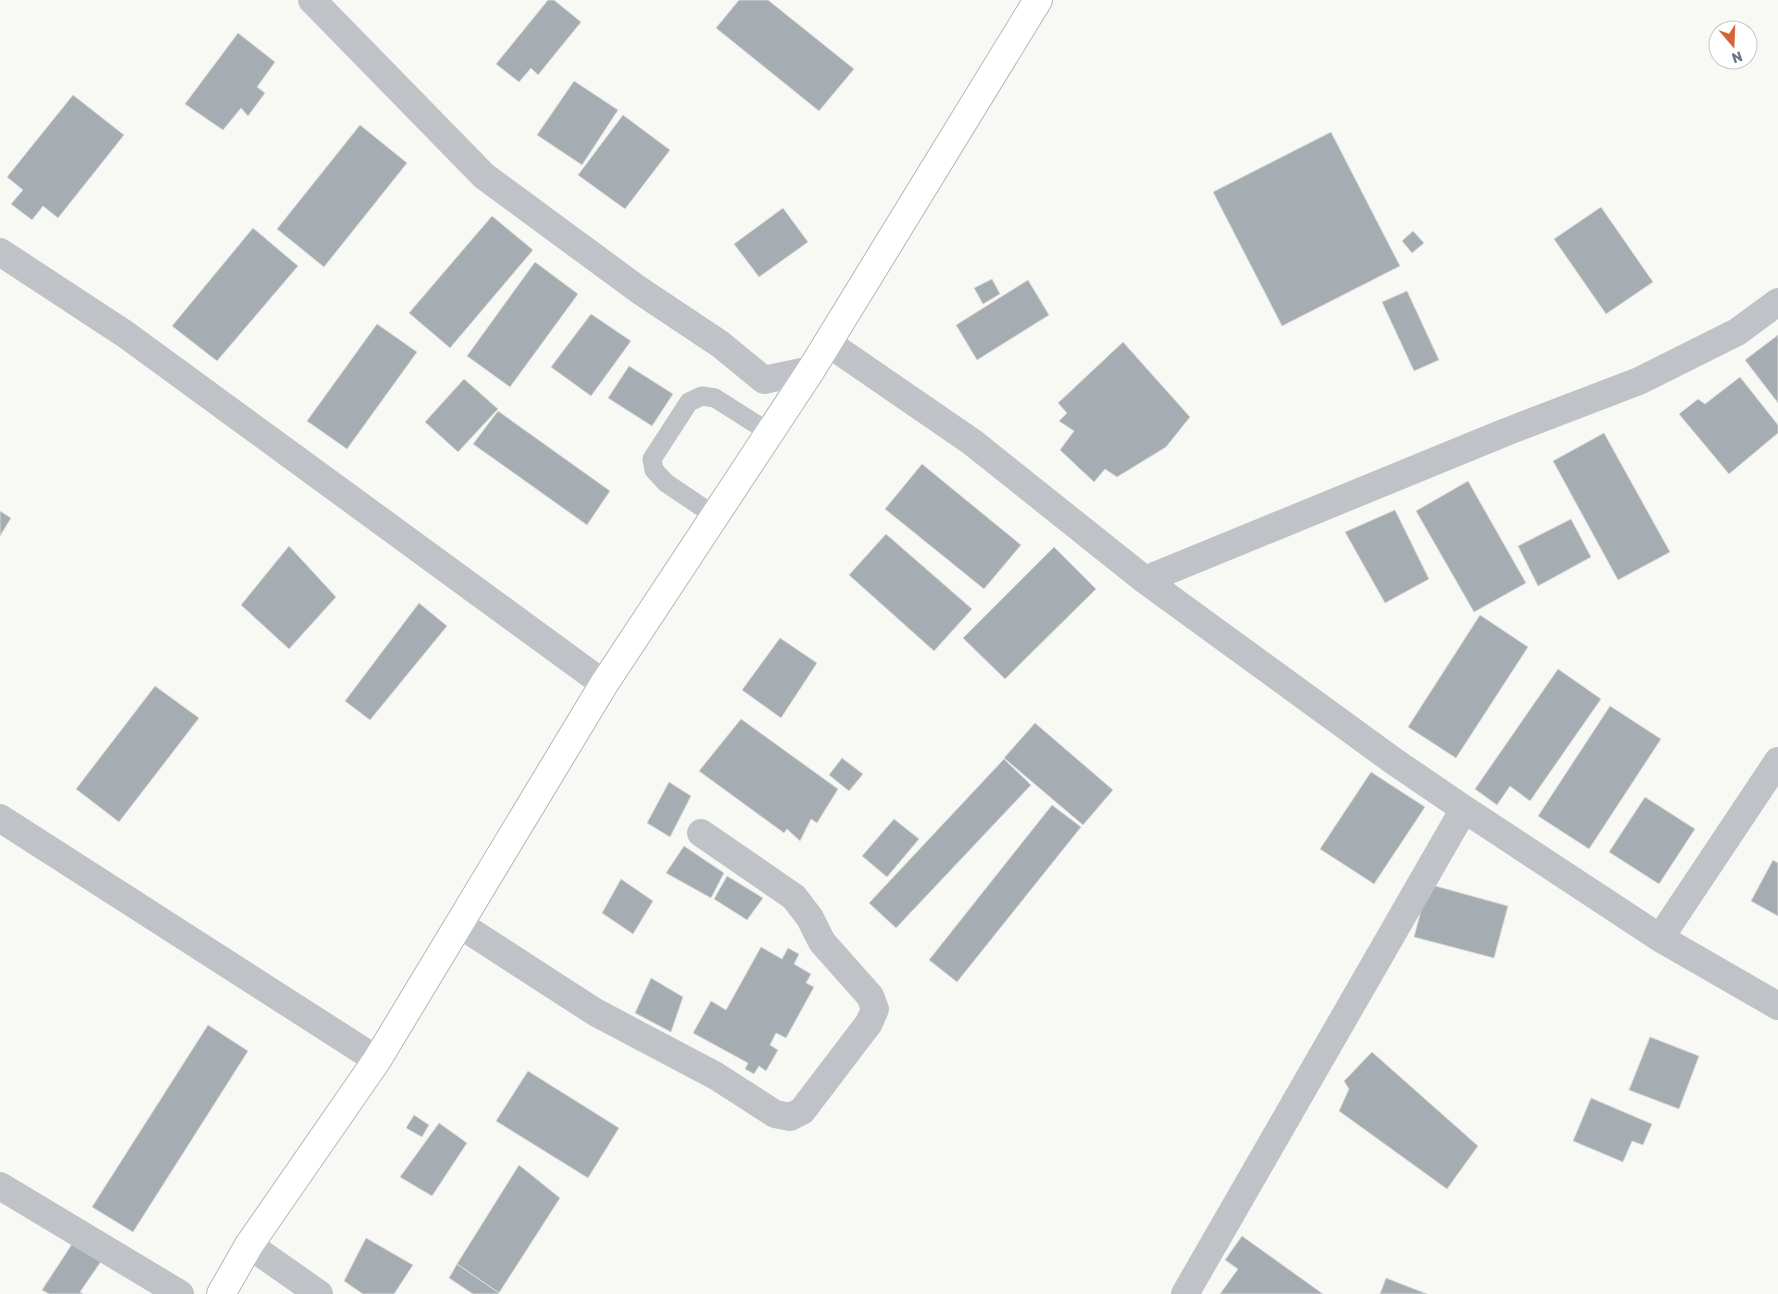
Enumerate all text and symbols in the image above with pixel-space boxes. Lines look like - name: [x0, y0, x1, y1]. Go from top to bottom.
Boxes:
- north arrow: [1708, 20, 1758, 70]
- text: N: [1730, 47, 1745, 66]

